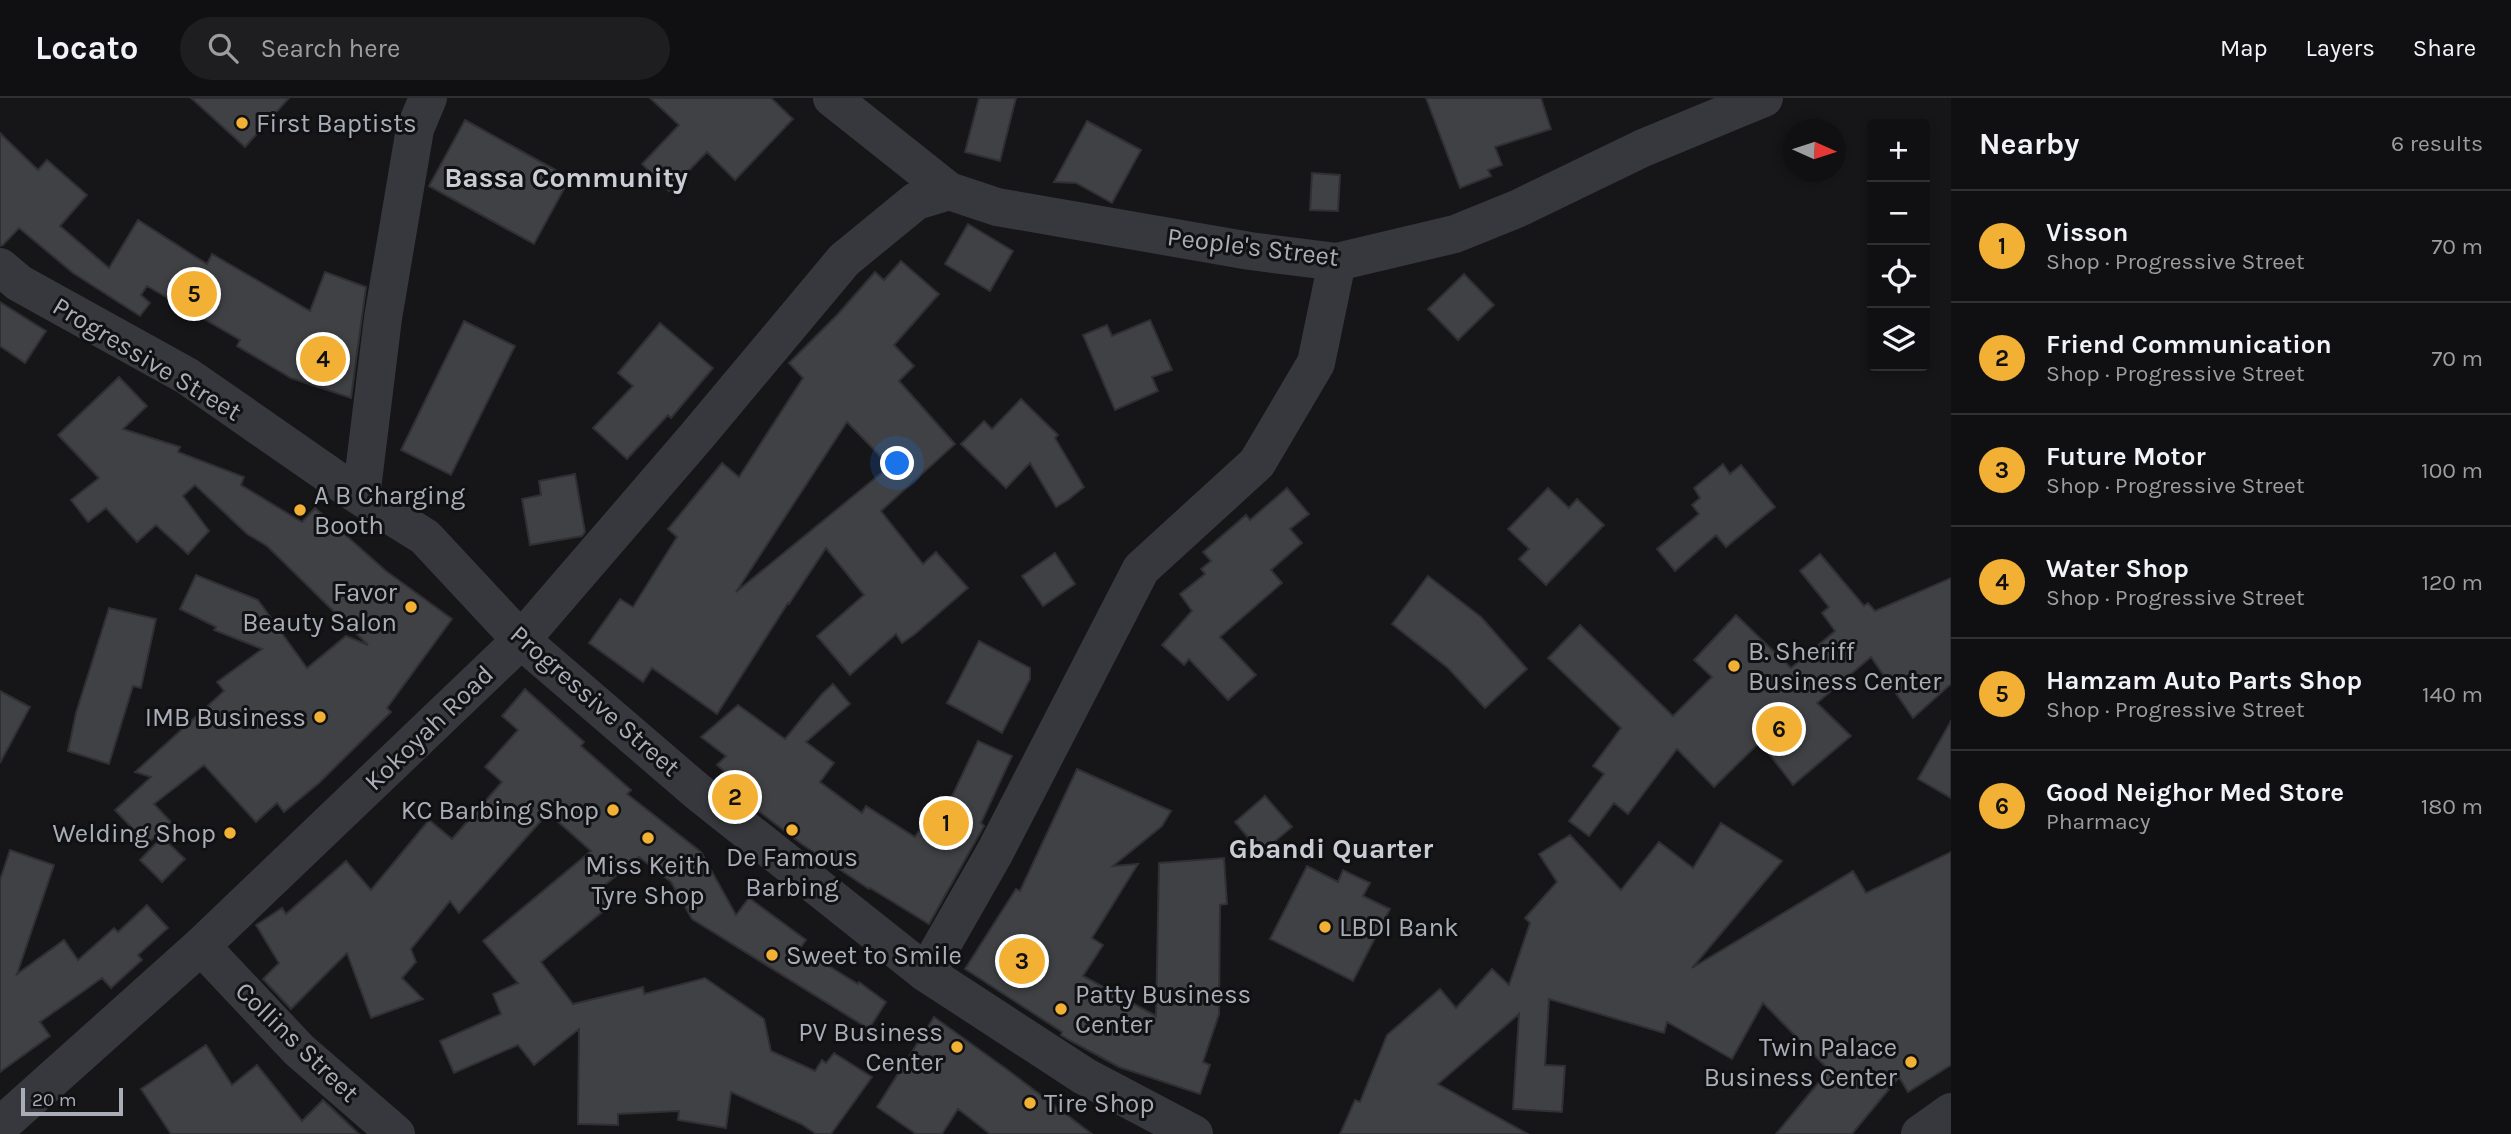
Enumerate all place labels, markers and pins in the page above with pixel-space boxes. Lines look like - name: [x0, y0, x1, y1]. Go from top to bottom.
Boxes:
- place label: First Baptists: [256, 108, 417, 139]
- marker: First Baptists: [234, 115, 250, 131]
- pin: 5: [171, 268, 217, 320]
- pin: 4: [300, 333, 346, 385]
- place label: A B Charging Booth: [314, 480, 465, 541]
- marker: A B Charging Booth: [292, 502, 308, 518]
- place label: Favor Beauty Salon: [242, 577, 398, 638]
- marker: Favor Beauty Salon: [403, 599, 419, 615]
- place label: B. Sheriff Business Center: [1748, 636, 1942, 697]
- marker: B. Sheriff Business Center: [1726, 658, 1742, 674]
- place label: IMB Business: [145, 702, 306, 733]
- pin: 6: [1756, 703, 1802, 755]
- marker: IMB Business: [312, 709, 328, 725]
- pin: 2: [712, 771, 758, 823]
- place label: KC Barbing Shop: [401, 795, 599, 826]
- pin: 1: [923, 797, 969, 849]
- marker: KC Barbing Shop: [605, 802, 621, 818]
- place label: Welding Shop: [52, 818, 216, 849]
- marker: De Famous Barbing: [784, 822, 800, 838]
- marker: Welding Shop: [222, 825, 238, 841]
- marker: Miss Keith Tyre Shop: [640, 830, 656, 846]
- place label: De Famous Barbing: [726, 842, 858, 903]
- place label: Miss Keith Tyre Shop: [585, 850, 711, 911]
- place label: LBDI Bank: [1339, 912, 1459, 943]
- marker: LBDI Bank: [1317, 919, 1333, 935]
- pin: 3: [999, 935, 1045, 987]
- place label: Sweet to Smile: [786, 940, 962, 971]
- marker: Sweet to Smile: [764, 947, 780, 963]
- place label: Patty Business Center: [1075, 979, 1251, 1040]
- marker: Patty Business Center: [1053, 1001, 1069, 1017]
- place label: PV Business Center: [798, 1017, 944, 1078]
- place label: Twin Palace Business Center: [1704, 1032, 1898, 1093]
- marker: PV Business Center: [949, 1039, 965, 1055]
- marker: Twin Palace Business Center: [1903, 1054, 1919, 1070]
- place label: Tire Shop: [1044, 1088, 1155, 1119]
- marker: Tire Shop: [1022, 1095, 1038, 1111]

